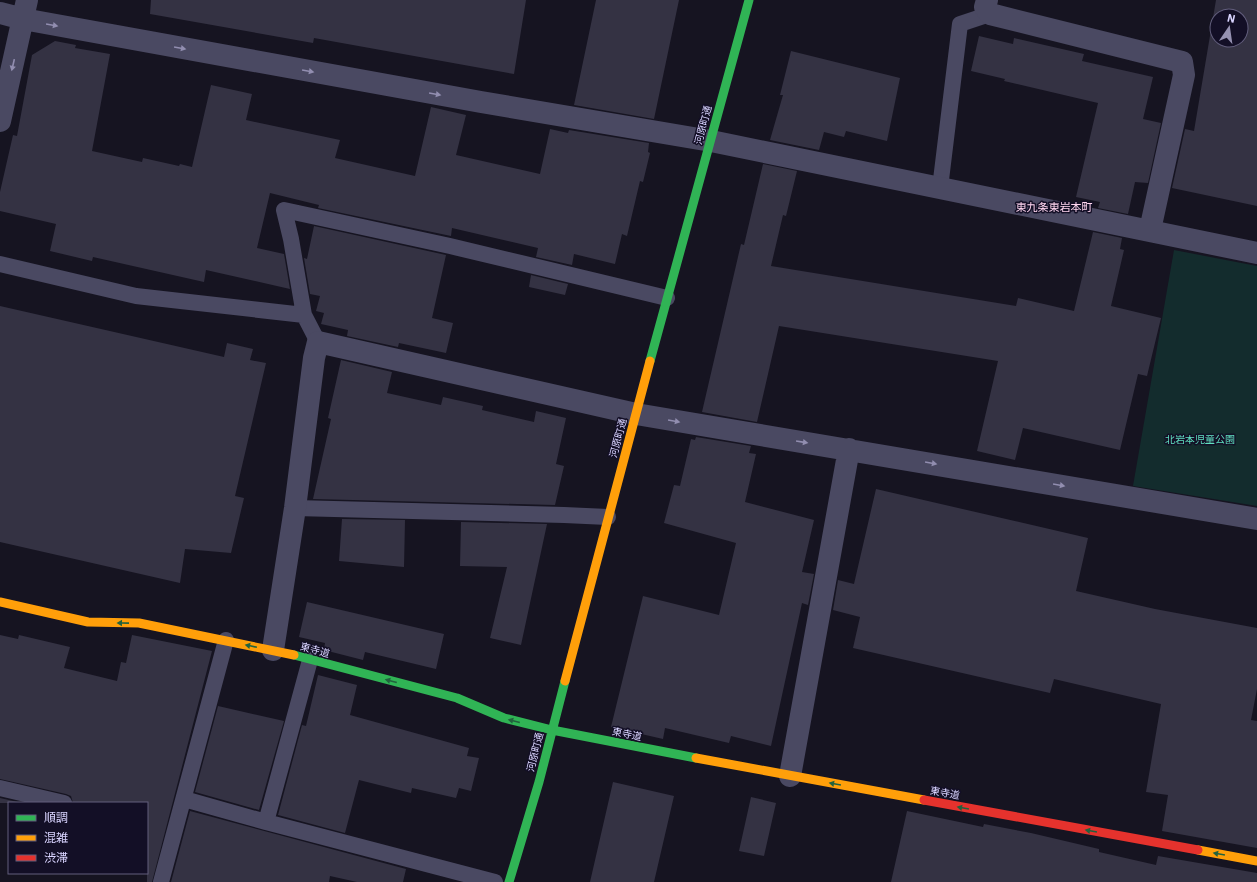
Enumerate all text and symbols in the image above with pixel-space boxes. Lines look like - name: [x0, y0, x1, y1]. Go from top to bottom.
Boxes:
- north arrow: [1209, 8, 1249, 48]
- text: N: [1226, 11, 1237, 26]
- one-way arrow: [46, 22, 58, 28]
- one-way arrow: [174, 45, 186, 51]
- one-way arrow: [9, 59, 15, 72]
- one-way arrow: [301, 68, 314, 74]
- one-way arrow: [429, 92, 442, 98]
- street label: 河原町通: [692, 104, 714, 146]
- district label: 東九条東岩本町: [1016, 200, 1093, 214]
- street label: 河原町通: [607, 417, 629, 459]
- one-way arrow: [668, 418, 680, 424]
- park label: 北岩本児童公園: [1165, 433, 1235, 446]
- one-way arrow: [796, 439, 808, 445]
- one-way arrow: [925, 460, 937, 466]
- one-way arrow: [1053, 482, 1065, 488]
- one-way arrow: [116, 620, 129, 626]
- street label: 東寺道: [299, 640, 331, 660]
- one-way arrow: [245, 642, 257, 648]
- one-way arrow: [385, 678, 397, 684]
- one-way arrow: [508, 717, 520, 723]
- street label: 東寺道: [611, 725, 643, 743]
- street label: 河原町通: [524, 731, 546, 773]
- one-way arrow: [829, 781, 841, 787]
- street label: 東寺道: [929, 784, 961, 802]
- legend: [8, 802, 148, 874]
- one-way arrow: [957, 804, 969, 810]
- text: 順調: [44, 810, 68, 825]
- one-way arrow: [1085, 828, 1097, 834]
- text: 混雑: [44, 830, 68, 845]
- text: 渋滞: [44, 850, 68, 865]
- one-way arrow: [1213, 851, 1225, 857]

